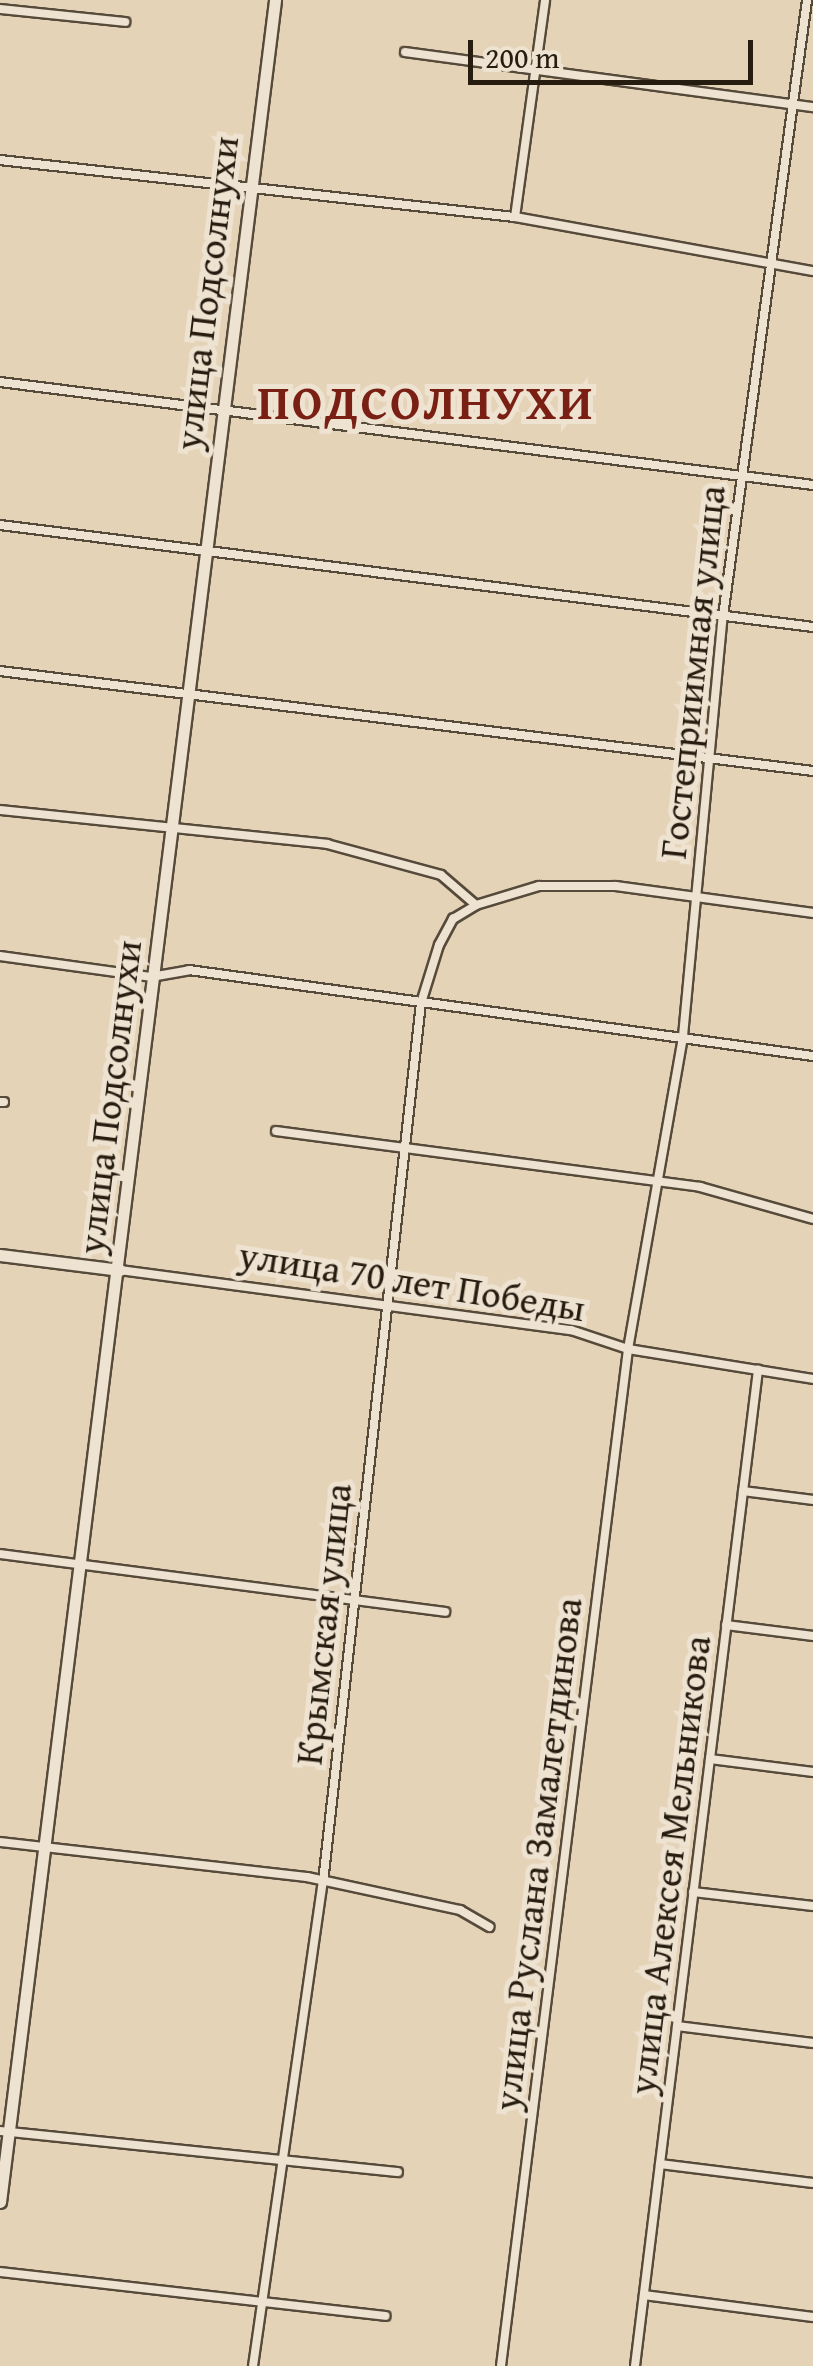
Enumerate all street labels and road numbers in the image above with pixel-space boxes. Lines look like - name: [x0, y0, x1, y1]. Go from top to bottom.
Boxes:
- street label: улица Подсолнухи: [164, 133, 248, 453]
- street label: Гостеприимная улица: [650, 483, 734, 861]
- street label: улица Подсолнухи: [67, 937, 151, 1257]
- street label: улица 70 лет Победы: [236, 1231, 588, 1331]
- street label: Крымская улица: [286, 1481, 360, 1767]
- street label: улица Руслана Замалетдинова: [483, 1595, 591, 2113]
- street label: улица Алексея Мельникова: [618, 1633, 720, 2097]

